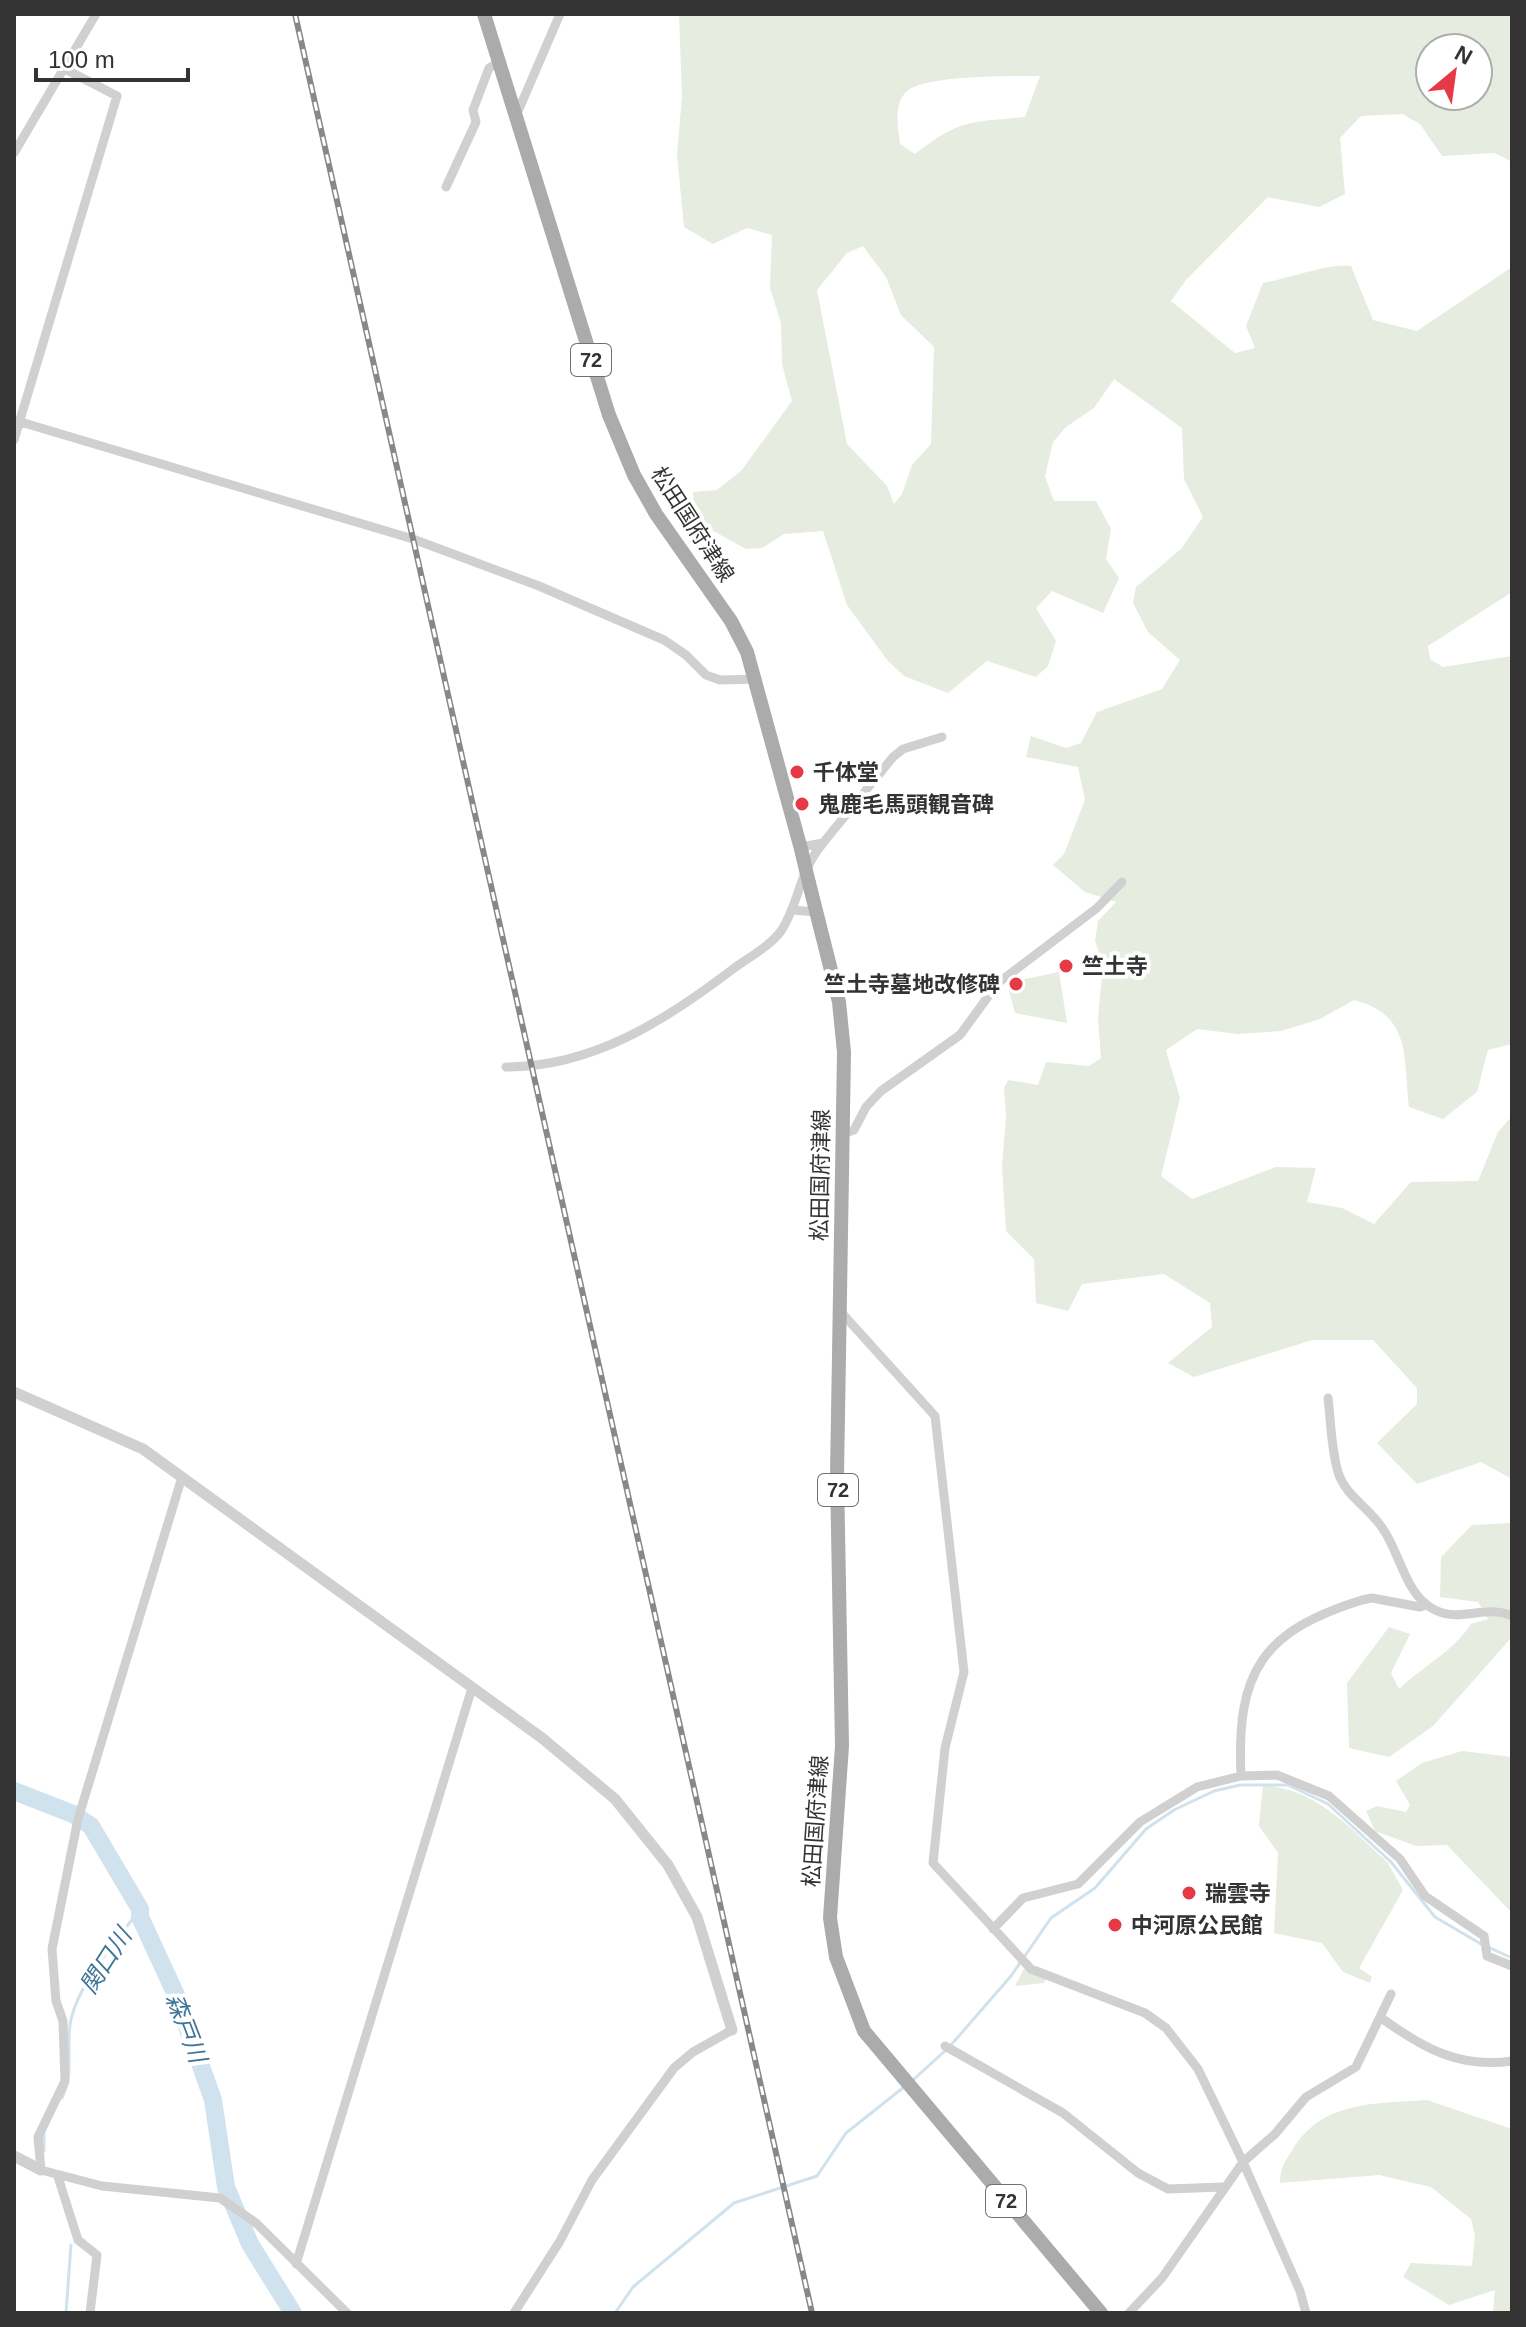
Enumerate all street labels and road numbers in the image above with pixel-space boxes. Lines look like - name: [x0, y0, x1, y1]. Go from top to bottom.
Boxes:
- road number: 72: [571, 344, 611, 376]
- street label: 松田国府津線: [646, 462, 739, 586]
- street label: 松田国府津線: [807, 1109, 834, 1241]
- road number: 72: [818, 1474, 858, 1506]
- street label: 松田国府津線: [798, 1754, 833, 1888]
- road number: 72: [986, 2185, 1026, 2217]

